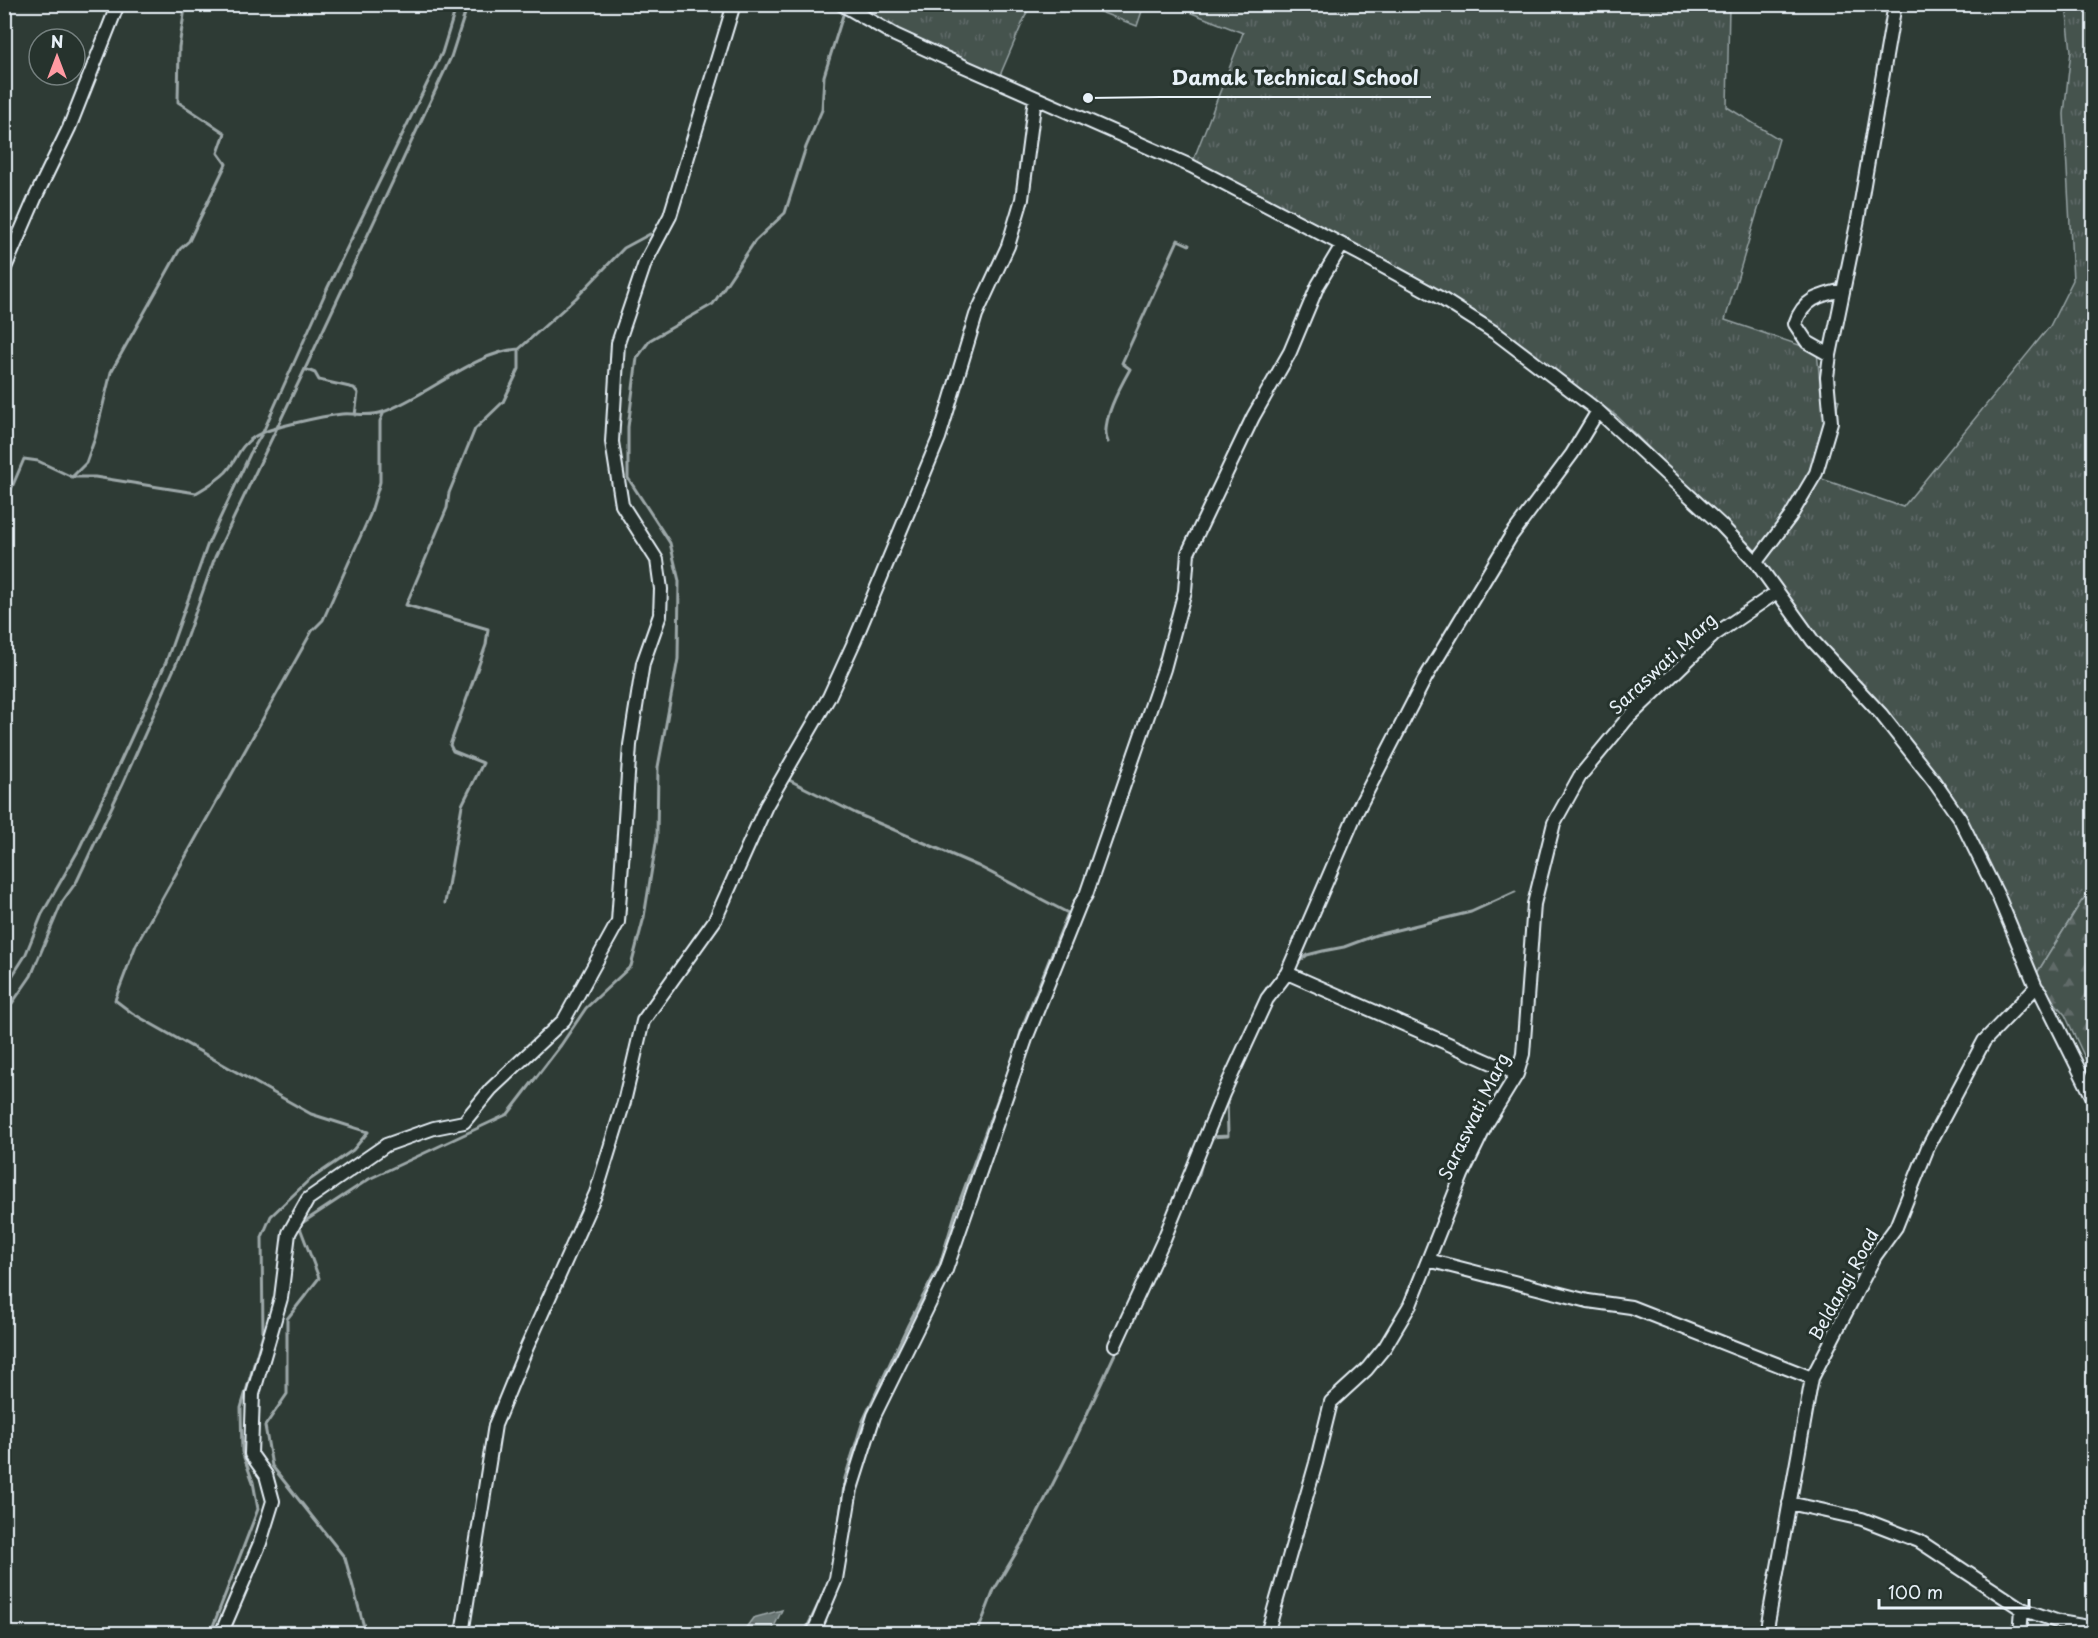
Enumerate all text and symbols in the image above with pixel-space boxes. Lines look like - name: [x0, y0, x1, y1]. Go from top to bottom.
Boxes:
- north arrow: [27, 27, 87, 87]
- text: N: [51, 29, 63, 53]
- callout: Damak Technical School: [1160, 59, 1431, 97]
- text: Damak Technical School: [1171, 62, 1419, 92]
- street label: Saraswati Marg: [1602, 606, 1722, 720]
- street label: Saraswati Marg: [1431, 1048, 1515, 1184]
- street label: Beldangi Road: [1801, 1223, 1885, 1345]
- scale bar: [1879, 1572, 2029, 1610]
- text: 100 m: [1888, 1578, 1943, 1605]

